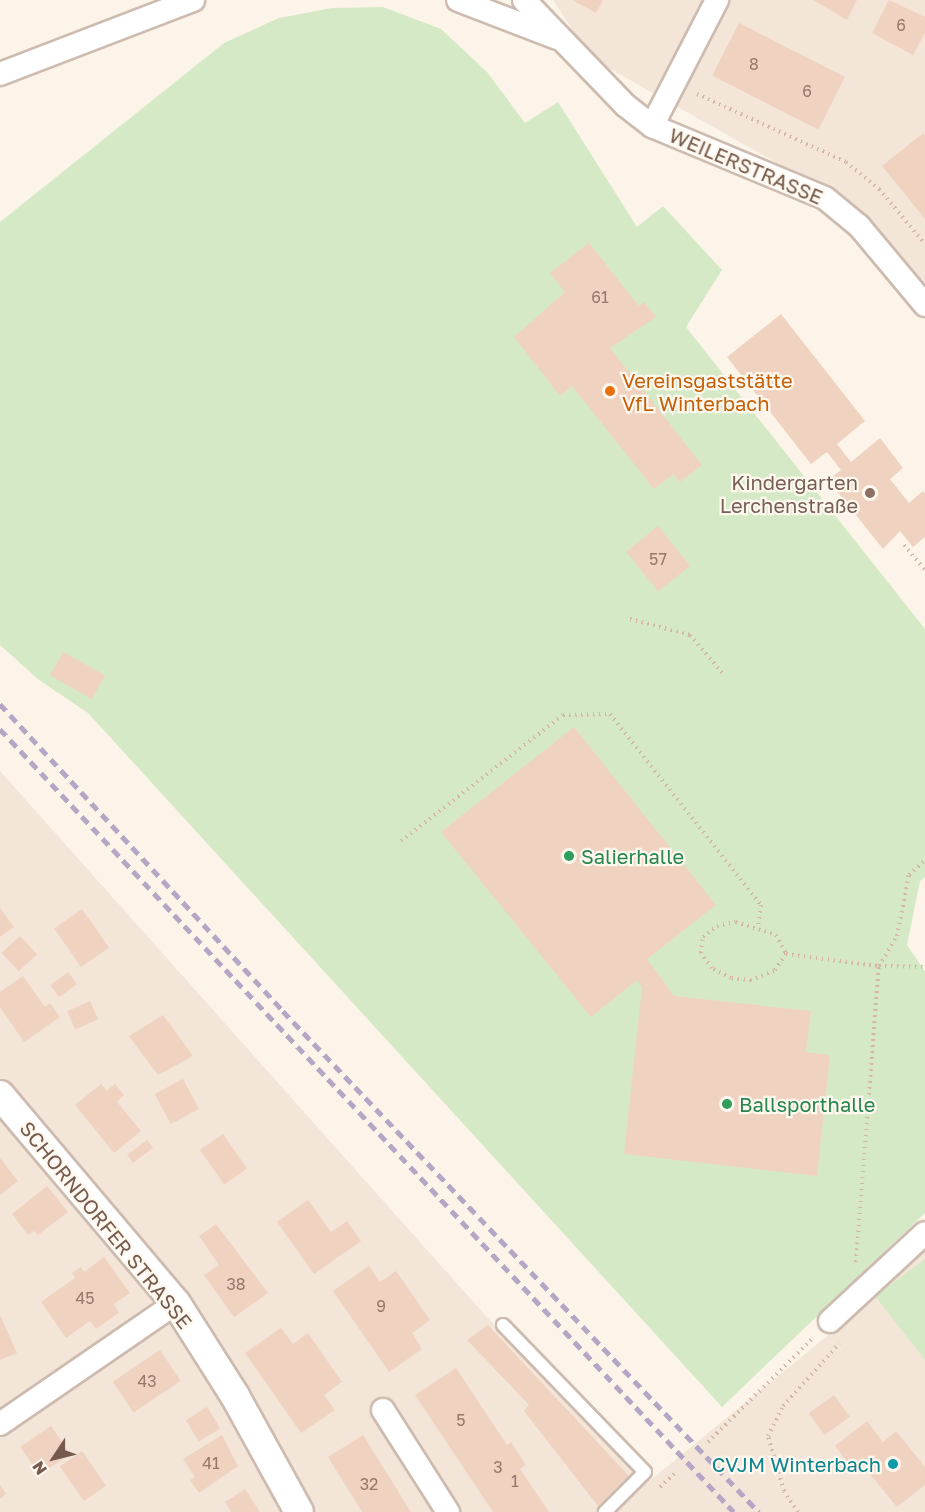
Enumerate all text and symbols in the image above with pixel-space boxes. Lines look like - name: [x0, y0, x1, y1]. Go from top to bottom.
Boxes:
- house number: 6: [896, 15, 906, 35]
- house number: 8: [749, 54, 759, 74]
- house number: 6: [802, 81, 812, 101]
- street label: WEILERSTRASSE: [666, 123, 826, 209]
- house number: 61: [591, 287, 609, 307]
- place label: Vereinsgaststätte VfL Winterbach: [622, 368, 793, 415]
- marker: Vereinsgaststätte VfL Winterbach: [603, 384, 617, 398]
- place label: Kindergarten Lerchenstraße: [720, 470, 858, 517]
- marker: Kindergarten Lerchenstraße: [863, 486, 877, 500]
- house number: 57: [649, 549, 667, 569]
- place label: Salierhalle: [581, 844, 684, 868]
- marker: Salierhalle: [562, 849, 576, 863]
- place label: Ballsporthalle: [739, 1092, 875, 1116]
- marker: Ballsporthalle: [720, 1097, 734, 1111]
- street label: SCHORNDORFER STRASSE: [15, 1116, 197, 1334]
- house number: 38: [226, 1274, 246, 1294]
- house number: 45: [75, 1288, 95, 1308]
- house number: 9: [376, 1296, 386, 1316]
- house number: 43: [137, 1371, 157, 1391]
- house number: 5: [456, 1410, 466, 1430]
- north arrow: [24, 1428, 84, 1488]
- place label: CVJM Winterbach: [712, 1452, 881, 1476]
- house number: 41: [202, 1453, 220, 1473]
- house number: 3: [493, 1457, 503, 1477]
- marker: CVJM Winterbach: [886, 1457, 900, 1471]
- text: N: [28, 1458, 51, 1479]
- house number: 1: [511, 1471, 519, 1491]
- house number: 32: [360, 1474, 378, 1494]

